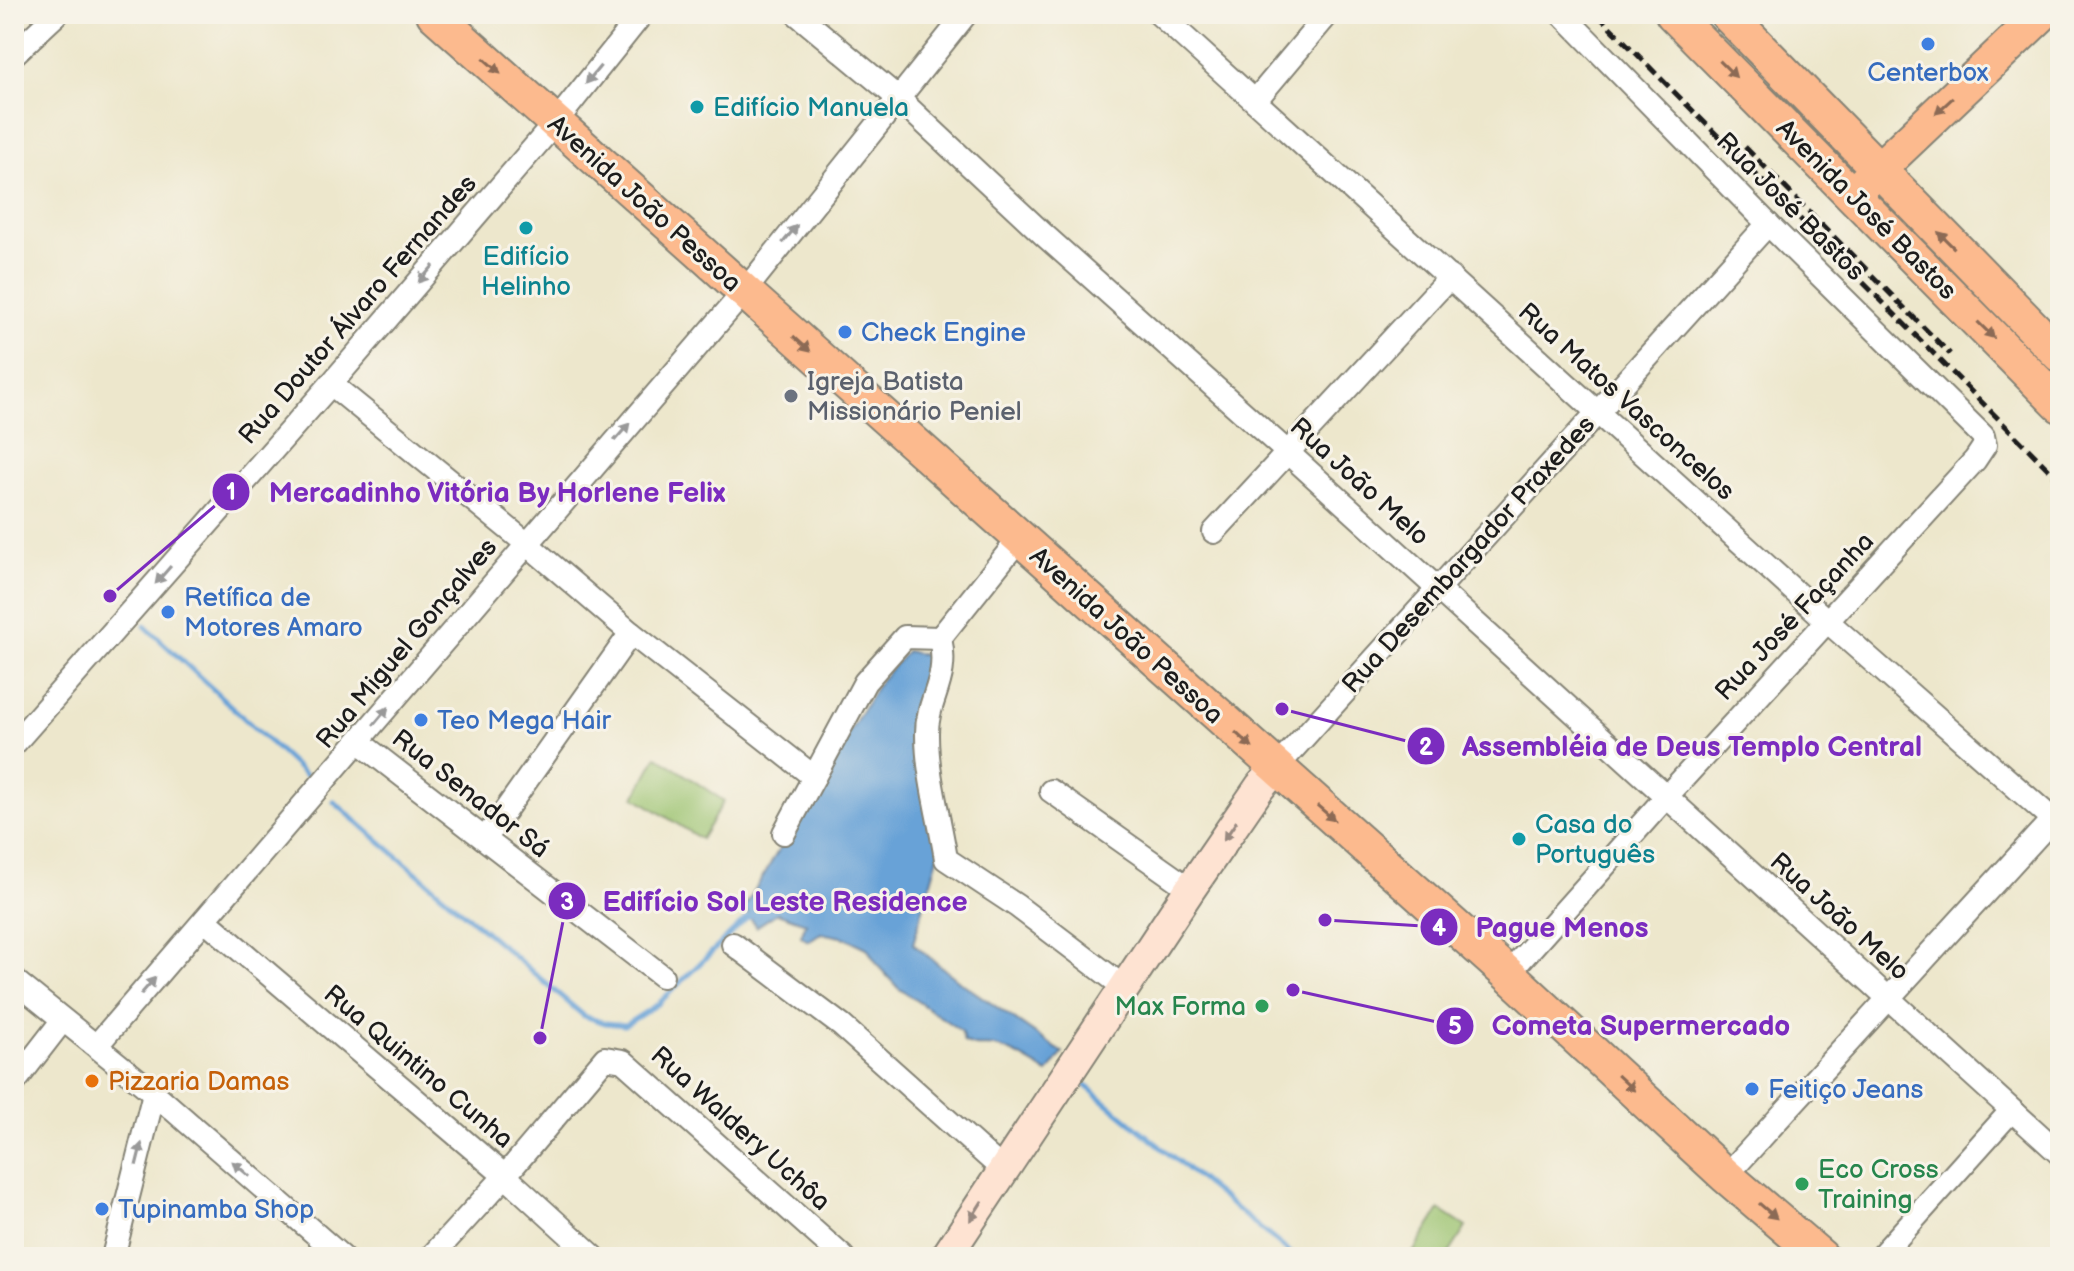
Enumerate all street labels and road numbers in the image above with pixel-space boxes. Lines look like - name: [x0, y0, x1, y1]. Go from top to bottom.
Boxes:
- street label: Avenida João Pessoa: [541, 109, 747, 299]
- street label: Avenida José Bastos: [1769, 113, 1963, 307]
- street label: Rua José Bastos: [1709, 126, 1871, 288]
- street label: Rua Doutor Álvaro Fernandes: [231, 168, 484, 451]
- street label: Rua Matos Vasconcelos: [1511, 297, 1741, 508]
- street label: Rua Desembargador Praxedes: [1336, 410, 1602, 700]
- street label: Rua João Melo: [1283, 412, 1435, 553]
- street label: Rua José Façanha: [1709, 527, 1881, 707]
- street label: Rua Miguel Gonçalves: [310, 533, 504, 755]
- street label: Avenida João Pessoa: [1023, 541, 1229, 731]
- street label: Rua Senador Sá: [385, 723, 555, 865]
- street label: Rua João Melo: [1763, 847, 1915, 988]
- street label: Rua Quintino Cunha: [317, 979, 519, 1155]
- street label: Rua Waldery Uchôa: [644, 1040, 836, 1218]

